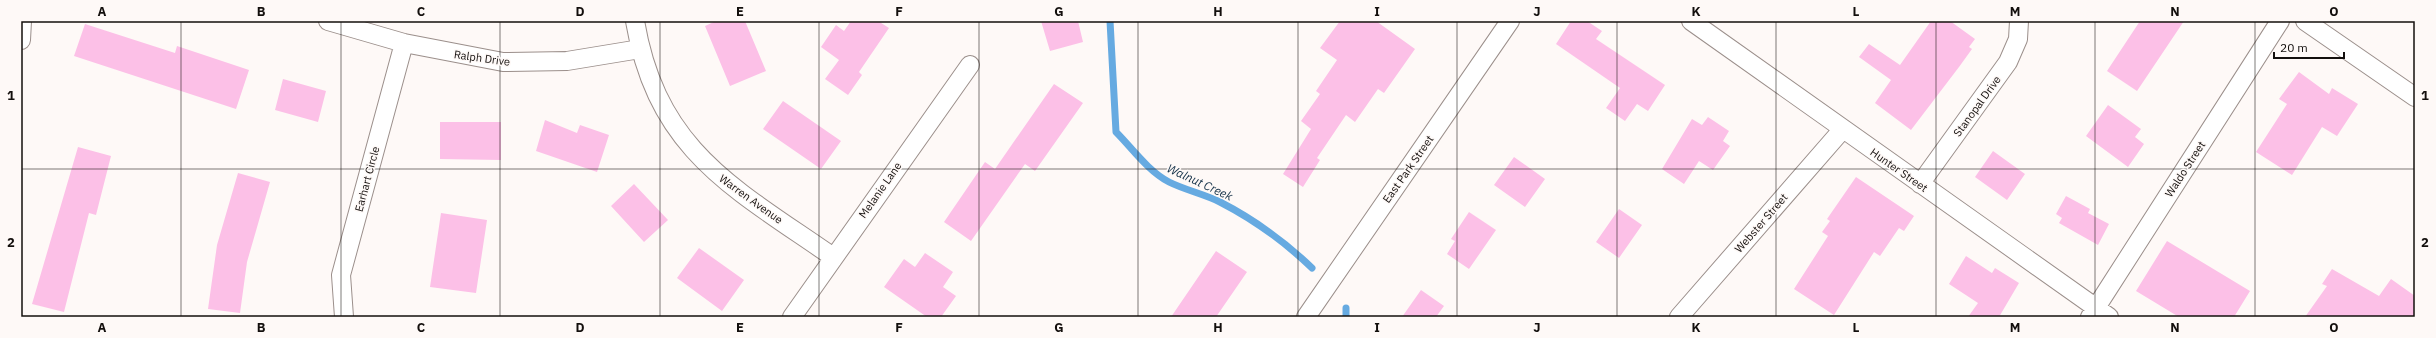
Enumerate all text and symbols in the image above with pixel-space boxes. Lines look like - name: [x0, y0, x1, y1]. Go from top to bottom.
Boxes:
- text: A: [98, 3, 107, 20]
- text: B: [257, 3, 266, 20]
- text: C: [417, 3, 426, 20]
- text: D: [575, 3, 585, 20]
- text: E: [736, 3, 744, 20]
- text: F: [895, 3, 903, 20]
- text: G: [1054, 3, 1064, 20]
- text: H: [1213, 3, 1223, 20]
- text: I: [1374, 3, 1380, 20]
- text: J: [1533, 3, 1541, 20]
- text: K: [1691, 3, 1701, 20]
- text: L: [1853, 3, 1860, 20]
- text: M: [2010, 3, 2020, 20]
- text: N: [2170, 3, 2180, 20]
- text: O: [2329, 3, 2339, 20]
- scale bar: [2274, 34, 2344, 60]
- text: 20 m: [2280, 40, 2308, 55]
- street label: Ralph Drive: [453, 47, 511, 69]
- street label: Stanopal Drive: [1950, 73, 2004, 139]
- text: 1: [7, 87, 15, 104]
- text: 1: [2421, 87, 2429, 104]
- street label: East Park Street: [1380, 132, 1436, 205]
- street label: Waldo Street: [2162, 138, 2208, 200]
- street label: Earhart Circle: [352, 145, 382, 213]
- street label: Hunter Street: [1868, 145, 1931, 195]
- street label: Melanie Lane: [856, 159, 904, 221]
- water label: Walnut Creek: [1165, 160, 1236, 204]
- street label: Warren Avenue: [716, 171, 786, 227]
- street label: Webster Street: [1731, 190, 1791, 256]
- text: 2: [7, 234, 15, 251]
- text: 2: [2421, 234, 2429, 251]
- text: A: [98, 319, 107, 336]
- text: B: [257, 319, 266, 336]
- text: C: [417, 319, 426, 336]
- text: D: [575, 319, 585, 336]
- text: E: [736, 319, 744, 336]
- text: F: [895, 319, 903, 336]
- text: G: [1054, 319, 1064, 336]
- text: H: [1213, 319, 1223, 336]
- text: I: [1374, 319, 1380, 336]
- text: J: [1533, 319, 1541, 336]
- text: K: [1691, 319, 1701, 336]
- text: L: [1853, 319, 1860, 336]
- text: M: [2010, 319, 2020, 336]
- text: N: [2170, 319, 2180, 336]
- text: O: [2329, 319, 2339, 336]

